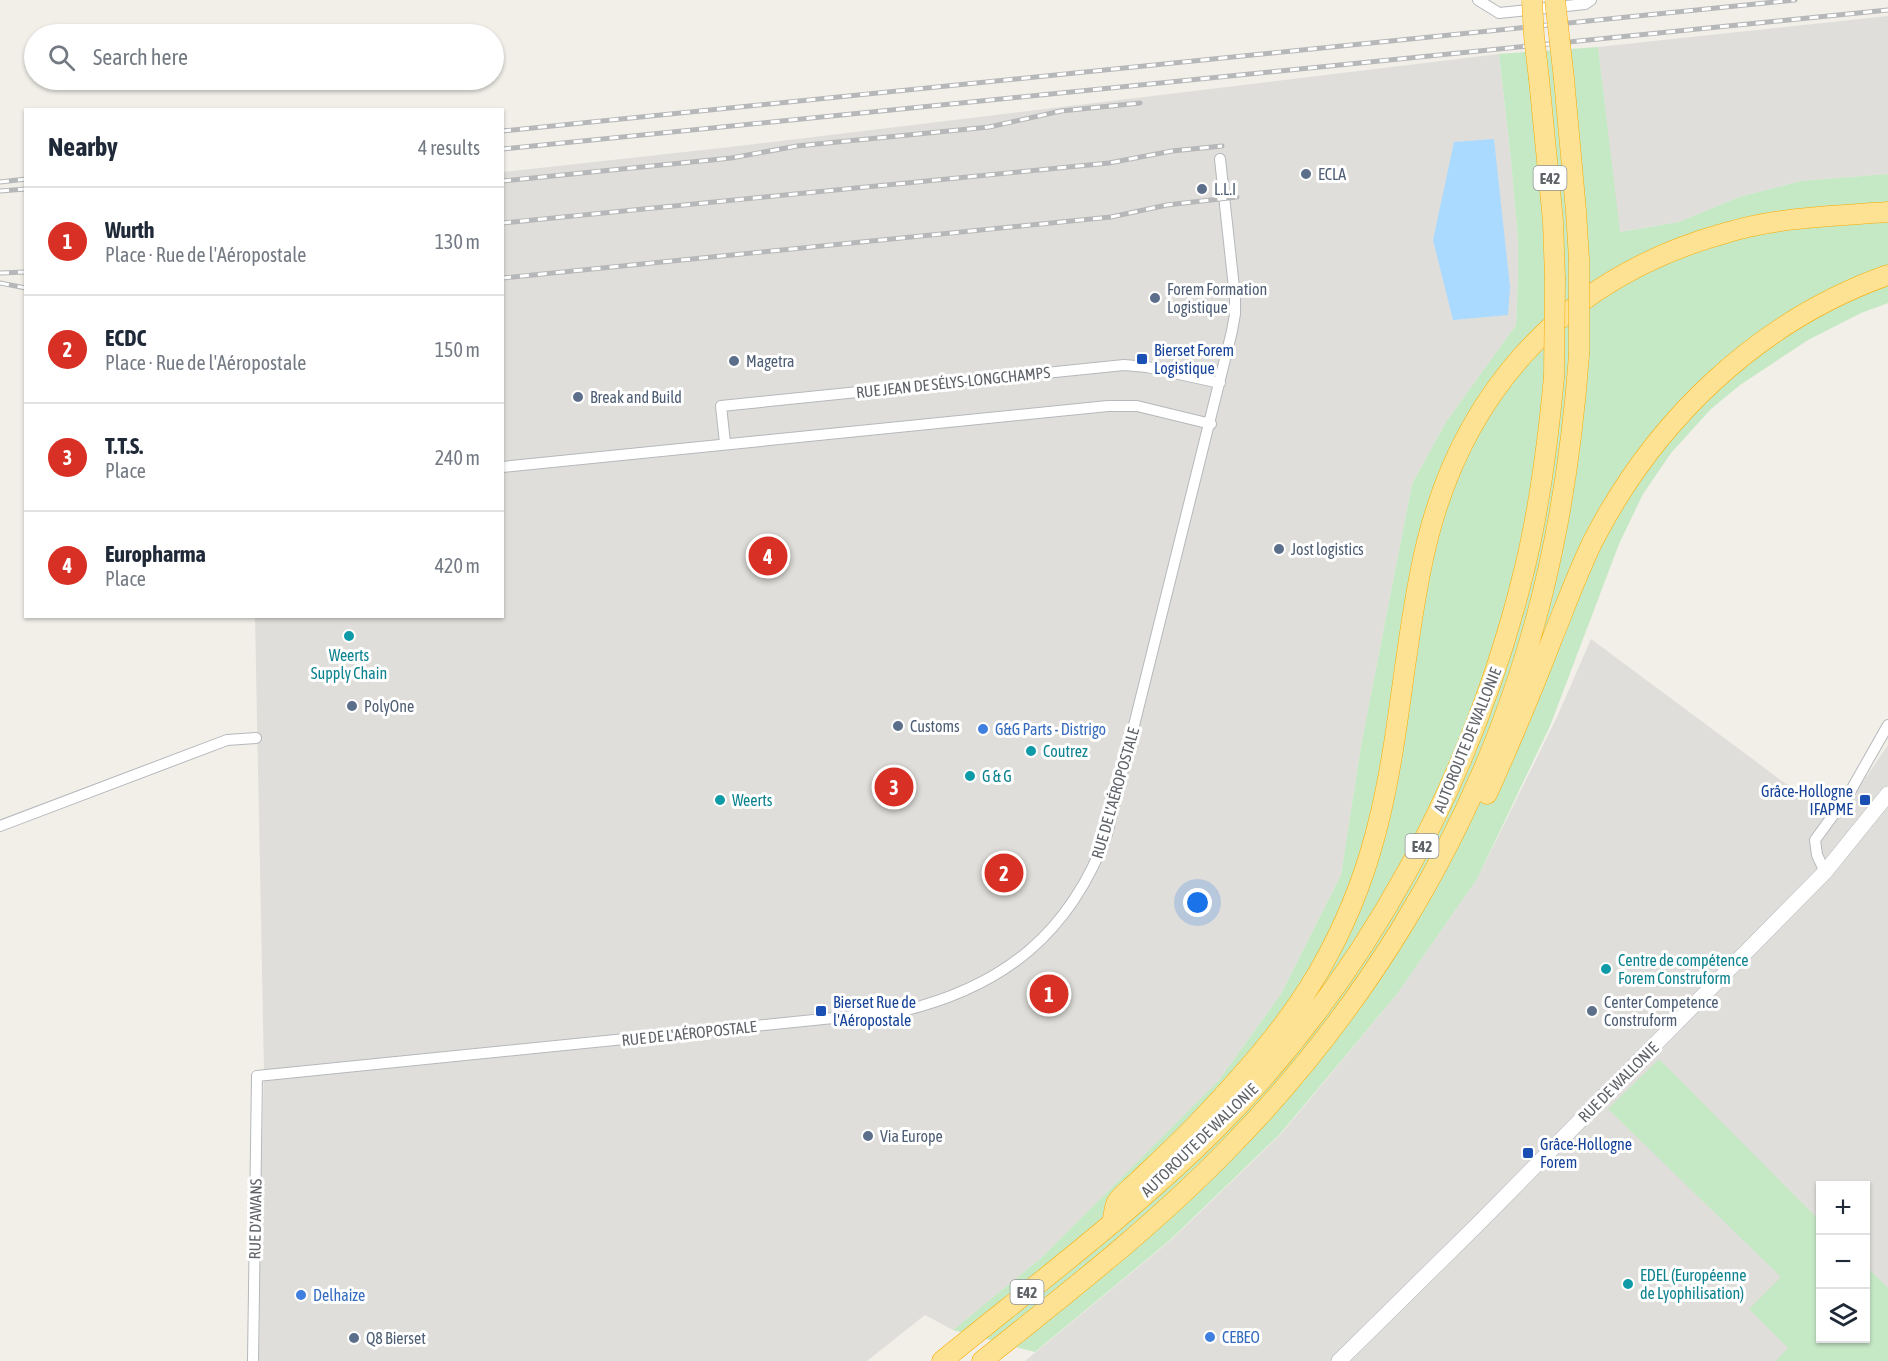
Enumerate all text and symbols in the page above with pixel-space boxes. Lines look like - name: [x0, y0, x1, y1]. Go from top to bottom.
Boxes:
- search box: [24, 24, 504, 90]
- icon: search: [45, 41, 78, 74]
- text: Search here: [93, 44, 188, 70]
- text: Nearby: [48, 132, 118, 162]
- text: 4 results: [418, 136, 480, 159]
- place label: ECLA: [1318, 165, 1346, 183]
- road number: E42: [1534, 166, 1566, 190]
- marker: ECLA: [1299, 167, 1313, 181]
- place label: L.L.I: [1214, 180, 1236, 198]
- marker: L.L.I: [1195, 182, 1209, 196]
- text: Wurth: [105, 217, 155, 243]
- text: 1: [63, 230, 72, 253]
- text: 130 m: [435, 230, 480, 253]
- text: Place · Rue de l'Aéropostale: [105, 243, 306, 266]
- place label: Forem Formation Logistique: [1167, 280, 1267, 317]
- marker: Forem Formation Logistique: [1148, 291, 1162, 305]
- text: ECDC: [105, 325, 147, 351]
- text: 2: [63, 338, 72, 361]
- text: 150 m: [435, 338, 480, 361]
- place label: Bierset Forem Logistique: [1154, 341, 1234, 378]
- text: Place · Rue de l'Aéropostale: [105, 351, 306, 374]
- place label: Magetra: [746, 352, 794, 371]
- marker: Bierset Forem Logistique: [1135, 352, 1149, 366]
- marker: Magetra: [727, 354, 741, 368]
- street label: RUE JEAN DE SÉLYS-LONGCHAMPS: [855, 363, 1051, 401]
- place label: Break and Build: [590, 388, 682, 406]
- marker: Break and Build: [571, 390, 585, 404]
- text: T.T.S.: [105, 433, 143, 459]
- text: 3: [63, 446, 72, 469]
- text: 240 m: [435, 446, 480, 469]
- text: Place: [105, 459, 146, 482]
- pin: 4: [748, 534, 788, 578]
- place label: Jost logistics: [1291, 540, 1364, 559]
- text: Europharma: [105, 541, 206, 567]
- marker: Jost logistics: [1272, 542, 1286, 556]
- text: 4: [63, 554, 72, 577]
- text: 420 m: [435, 554, 480, 577]
- text: Place: [105, 567, 146, 590]
- marker: Weerts Supply Chain: [342, 629, 356, 643]
- place label: Weerts Supply Chain: [311, 646, 387, 683]
- street label: AUTOROUTE DE WALLONIE: [1430, 665, 1504, 815]
- place label: PolyOne: [364, 697, 414, 716]
- marker: PolyOne: [345, 699, 359, 713]
- place label: Customs: [910, 717, 960, 735]
- marker: Customs: [891, 719, 905, 733]
- place label: G&G Parts - Distrigo: [995, 720, 1106, 739]
- marker: G&G Parts - Distrigo: [976, 722, 990, 736]
- street label: RUE DE L'AÉROPOSTALE: [1088, 725, 1142, 861]
- place label: Coutrez: [1043, 742, 1088, 760]
- marker: Coutrez: [1024, 744, 1038, 758]
- pin: 3: [874, 764, 914, 810]
- place label: G & G: [982, 767, 1012, 785]
- marker: G & G: [963, 769, 977, 783]
- place label: Grâce-Hollogne IFAPME: [1761, 782, 1853, 818]
- place label: Weerts: [732, 791, 773, 809]
- marker: Weerts: [713, 793, 727, 807]
- marker: Grâce-Hollogne IFAPME: [1858, 793, 1872, 807]
- road number: E42: [1406, 834, 1438, 858]
- pin: 2: [984, 850, 1024, 896]
- your location: [1183, 888, 1212, 917]
- place label: Centre de compétence Forem Construform: [1618, 951, 1749, 987]
- marker: Centre de compétence Forem Construform: [1599, 962, 1613, 976]
- pin: 1: [1030, 972, 1068, 1016]
- place label: Bierset Rue de l'Aéropostale: [833, 993, 916, 1030]
- place label: Center Competence Construform: [1604, 993, 1719, 1029]
- marker: Bierset Rue de l'Aéropostale: [814, 1004, 828, 1018]
- marker: Center Competence Construform: [1585, 1004, 1599, 1018]
- street label: RUE DE L'AÉROPOSTALE: [621, 1017, 757, 1049]
- street label: RUE DE WALLONIE: [1574, 1038, 1662, 1126]
- street label: AUTOROUTE DE WALLONIE: [1137, 1080, 1261, 1200]
- place label: Via Europe: [880, 1127, 943, 1146]
- marker: Via Europe: [861, 1129, 875, 1143]
- place label: Grâce-Hollogne Forem: [1540, 1135, 1632, 1171]
- marker: Grâce-Hollogne Forem: [1521, 1146, 1535, 1160]
- street label: RUE D'AWANS: [245, 1178, 265, 1260]
- map controls: [1816, 1181, 1870, 1343]
- button: +: [1816, 1181, 1870, 1235]
- button: −: [1816, 1235, 1870, 1289]
- place label: EDEL (Européenne de Lyophilisation): [1640, 1266, 1746, 1303]
- marker: EDEL (Européenne de Lyophilisation): [1621, 1277, 1635, 1291]
- road number: E42: [1010, 1280, 1044, 1304]
- place label: Delhaize: [313, 1286, 365, 1304]
- marker: Delhaize: [294, 1288, 308, 1302]
- button: layers: [1816, 1289, 1870, 1343]
- place label: CEBEO: [1222, 1328, 1260, 1346]
- place label: Q8 Bierset: [366, 1329, 426, 1347]
- marker: CEBEO: [1203, 1330, 1217, 1344]
- marker: Q8 Bierset: [347, 1331, 361, 1345]

